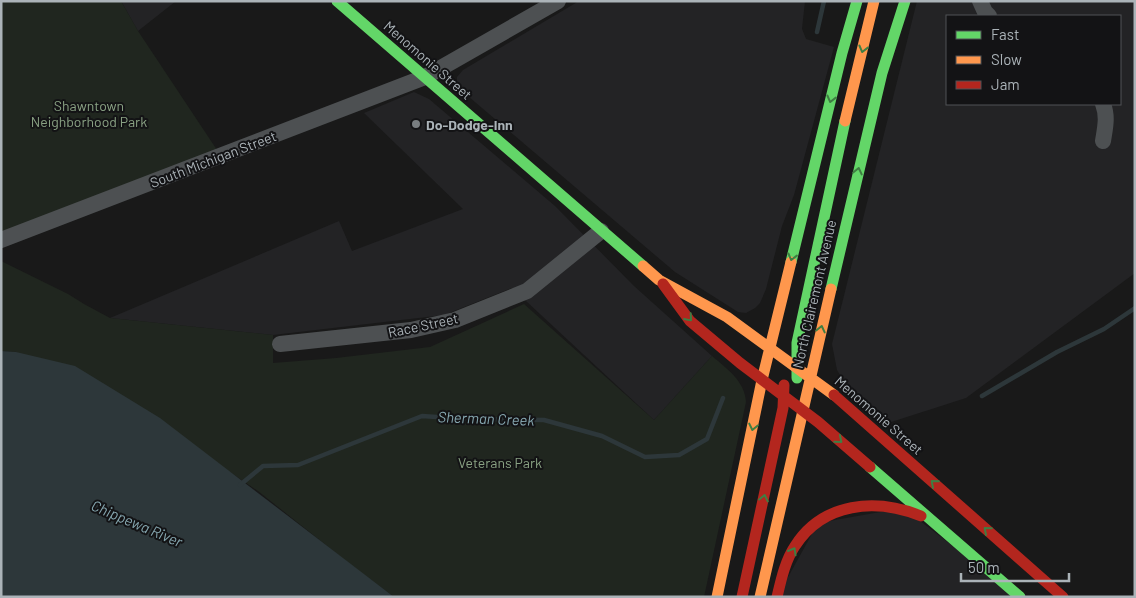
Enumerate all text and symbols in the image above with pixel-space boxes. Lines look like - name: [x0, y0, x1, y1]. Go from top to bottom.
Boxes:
- legend: [946, 15, 1121, 105]
- street label: Menomonie Street: [380, 17, 476, 103]
- text: Fast: [991, 25, 1019, 43]
- one-way arrow: [858, 44, 869, 53]
- text: Slow: [991, 50, 1022, 68]
- text: Jam: [991, 75, 1020, 93]
- one-way arrow: [826, 95, 837, 104]
- park label: Shawntown Neighborhood Park: [31, 97, 147, 130]
- place label: Do-Dodge-Inn: [426, 116, 513, 133]
- marker: Do-Dodge-Inn: [410, 118, 422, 130]
- street label: South Michigan Street: [147, 127, 279, 191]
- one-way arrow: [852, 167, 863, 176]
- street label: North Clairemont Avenue: [789, 218, 839, 370]
- one-way arrow: [788, 252, 798, 260]
- street label: Race Street: [386, 309, 460, 341]
- one-way arrow: [683, 313, 692, 322]
- one-way arrow: [815, 325, 826, 334]
- street label: Menomonie Street: [831, 372, 927, 458]
- water label: Sherman Creek: [437, 407, 535, 429]
- one-way arrow: [748, 423, 758, 432]
- one-way arrow: [834, 434, 843, 443]
- park label: Veterans Park: [458, 454, 542, 471]
- one-way arrow: [930, 480, 939, 489]
- one-way arrow: [758, 493, 768, 502]
- water label: Chippewa River: [89, 496, 186, 551]
- one-way arrow: [983, 526, 992, 535]
- one-way arrow: [787, 548, 797, 557]
- scale bar: [961, 550, 1068, 582]
- text: 50 m: [968, 558, 1000, 576]

